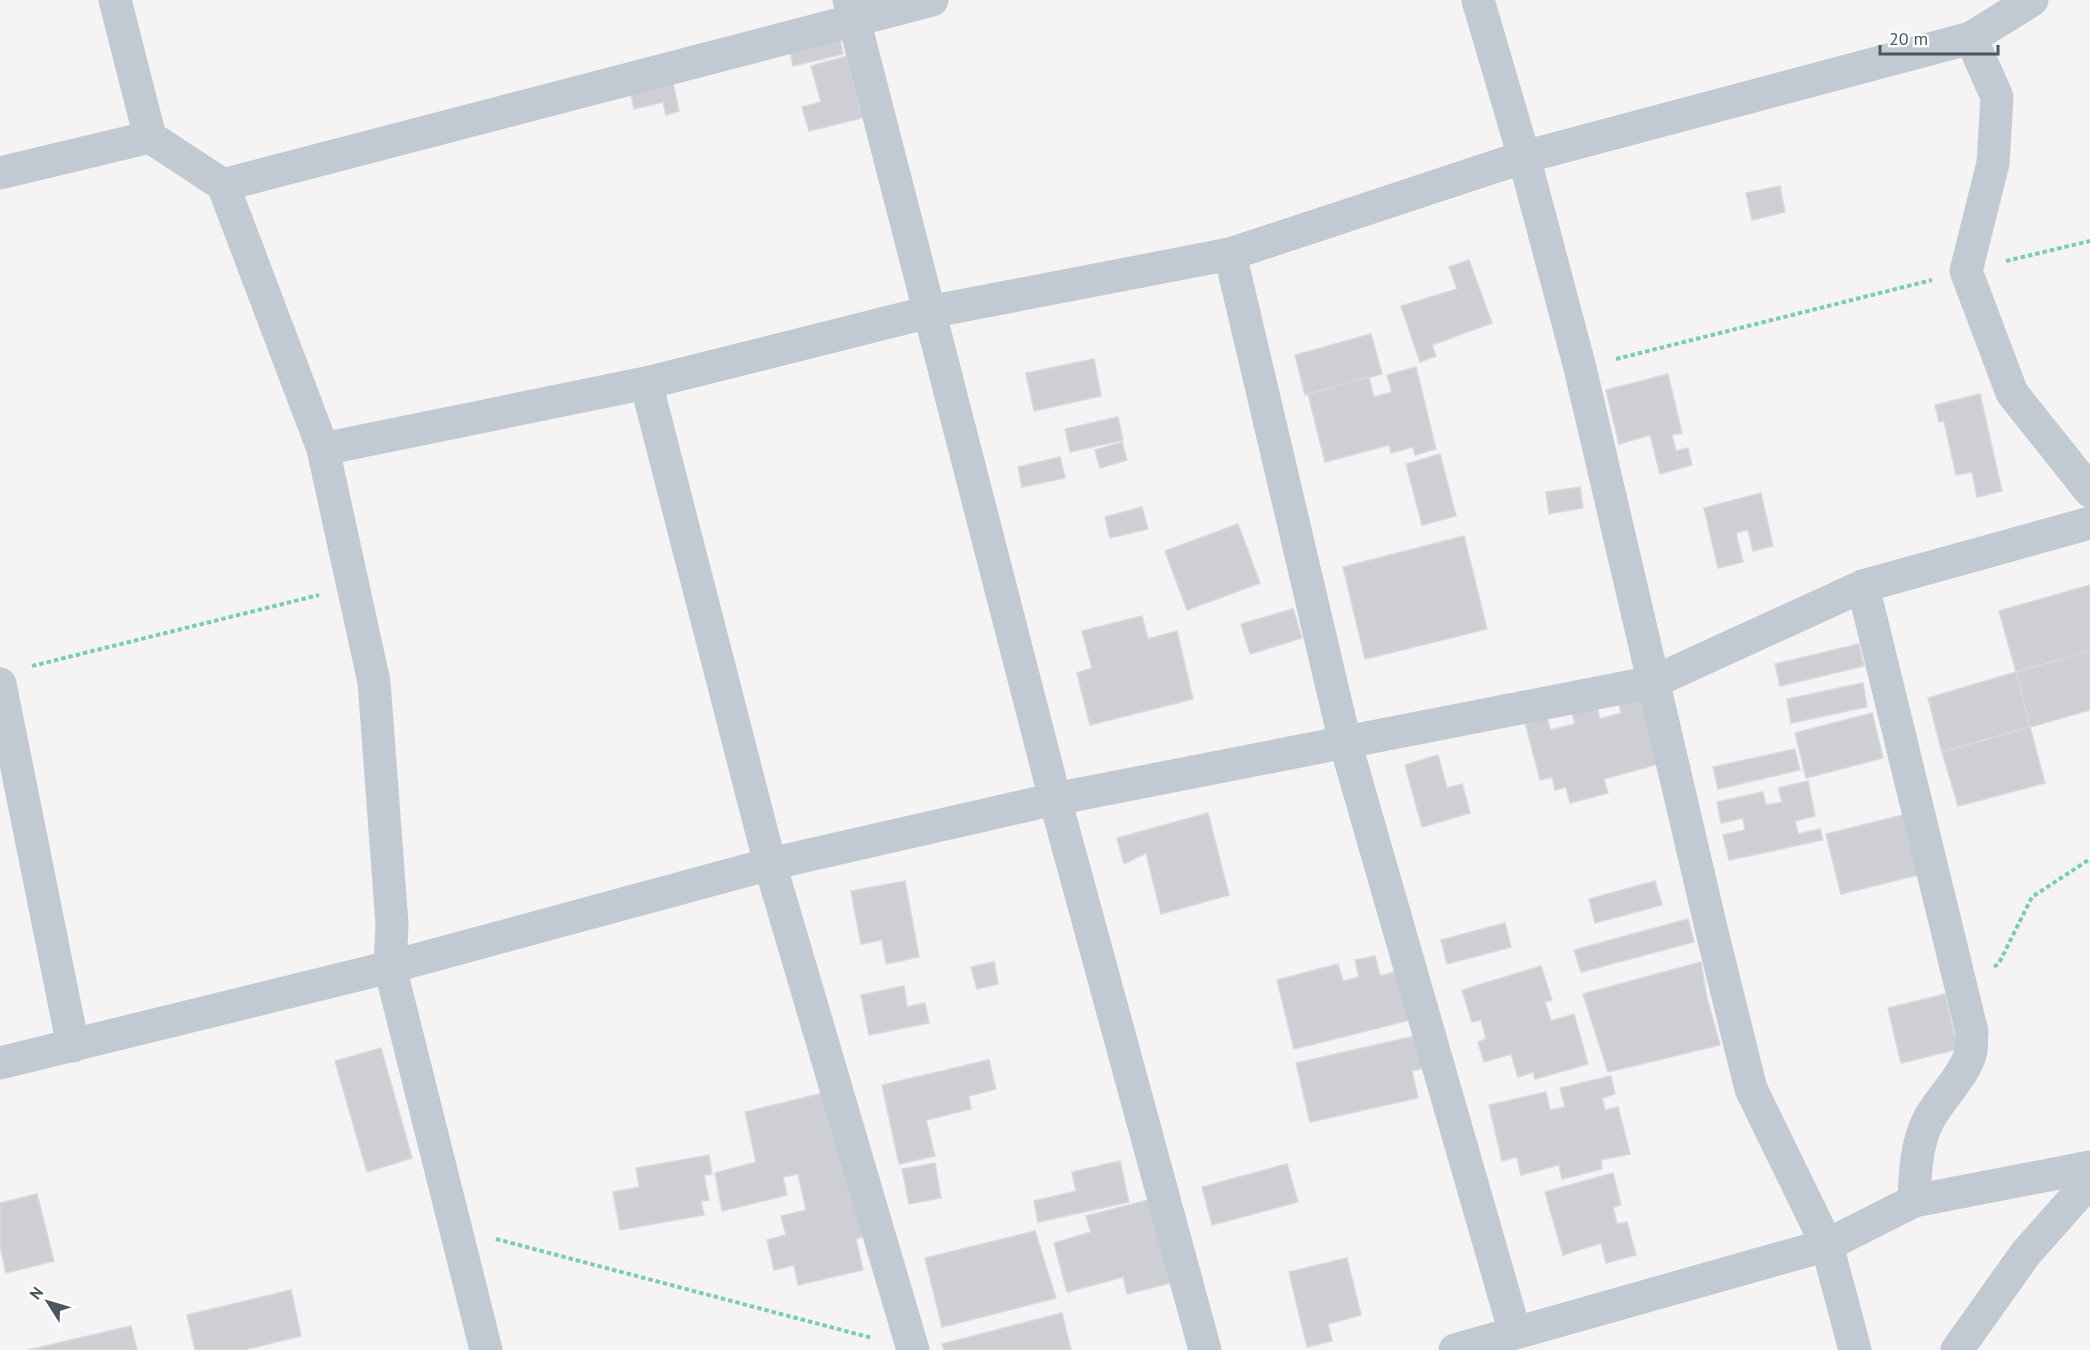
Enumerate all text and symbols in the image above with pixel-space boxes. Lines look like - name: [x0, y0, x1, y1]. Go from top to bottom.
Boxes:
- scale bar: [1880, 18, 1998, 56]
- text: 20 m: [1889, 27, 1928, 50]
- north arrow: [18, 1272, 78, 1332]
- text: N: [25, 1283, 47, 1303]

